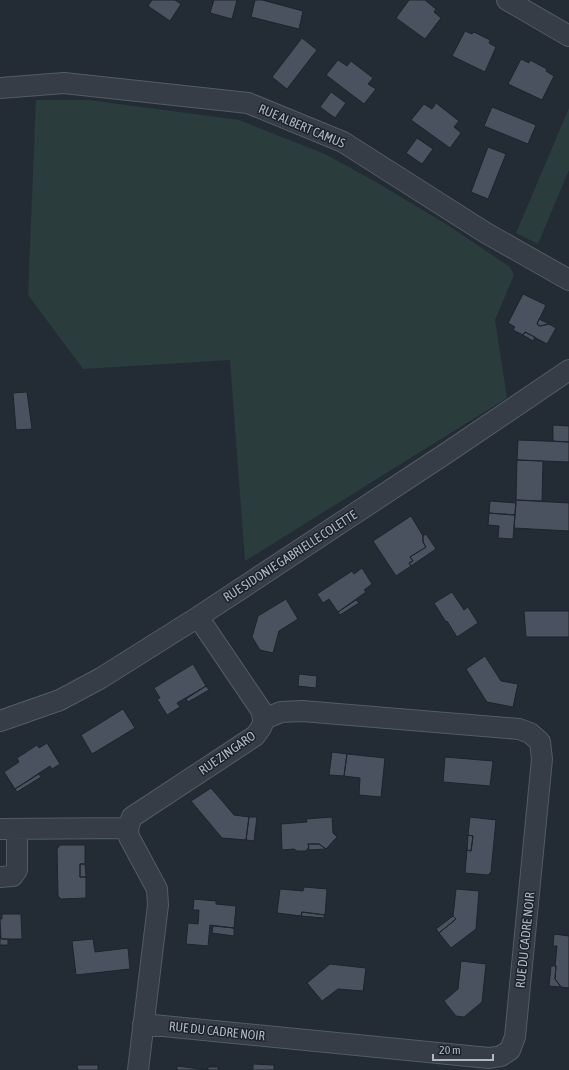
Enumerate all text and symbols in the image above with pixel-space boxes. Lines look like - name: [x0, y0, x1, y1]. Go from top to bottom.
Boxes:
- street label: RUE ALBERT CAMUS: [256, 101, 348, 151]
- street label: RUE SIDONIE GABRIELLE COLETTE: [220, 507, 360, 605]
- street label: RUE ZINGARO: [196, 728, 258, 778]
- street label: RUE DU CADRE NOIR: [512, 891, 538, 989]
- street label: RUE DU CADRE NOIR: [168, 1018, 266, 1044]
- scale bar: [433, 1036, 493, 1062]
- text: 20 m: [439, 1043, 461, 1057]

